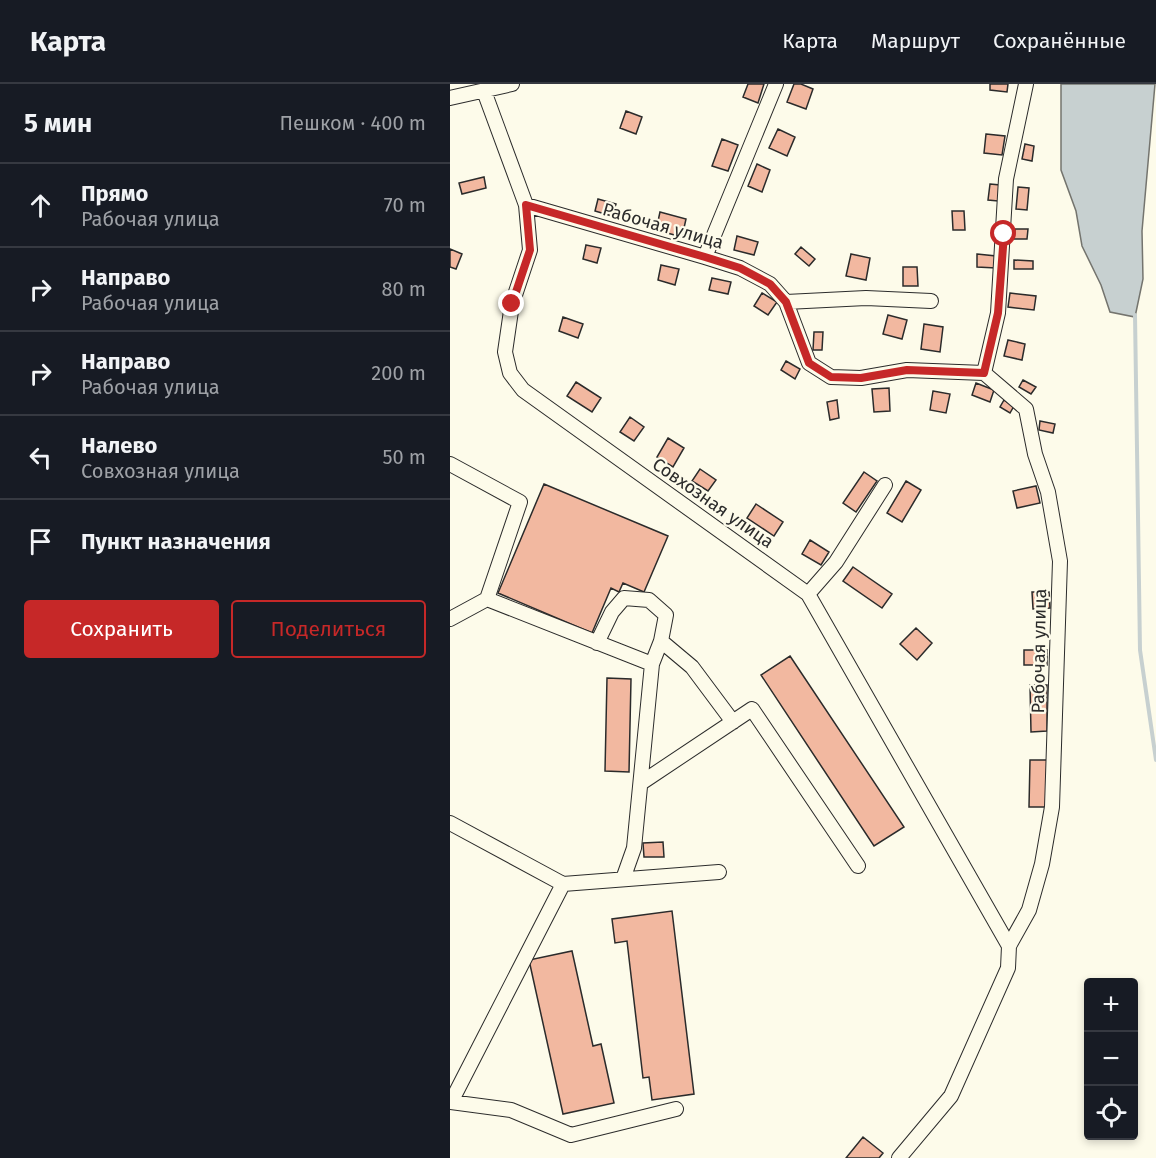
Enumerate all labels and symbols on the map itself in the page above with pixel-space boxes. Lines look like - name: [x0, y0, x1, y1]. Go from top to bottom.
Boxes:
- street label: Рабочая улица: [600, 198, 726, 254]
- route start: [990, 220, 1016, 246]
- route end: [498, 290, 524, 316]
- street label: Совхозная улица: [648, 453, 778, 553]
- street label: Рабочая улица: [1027, 588, 1051, 714]

